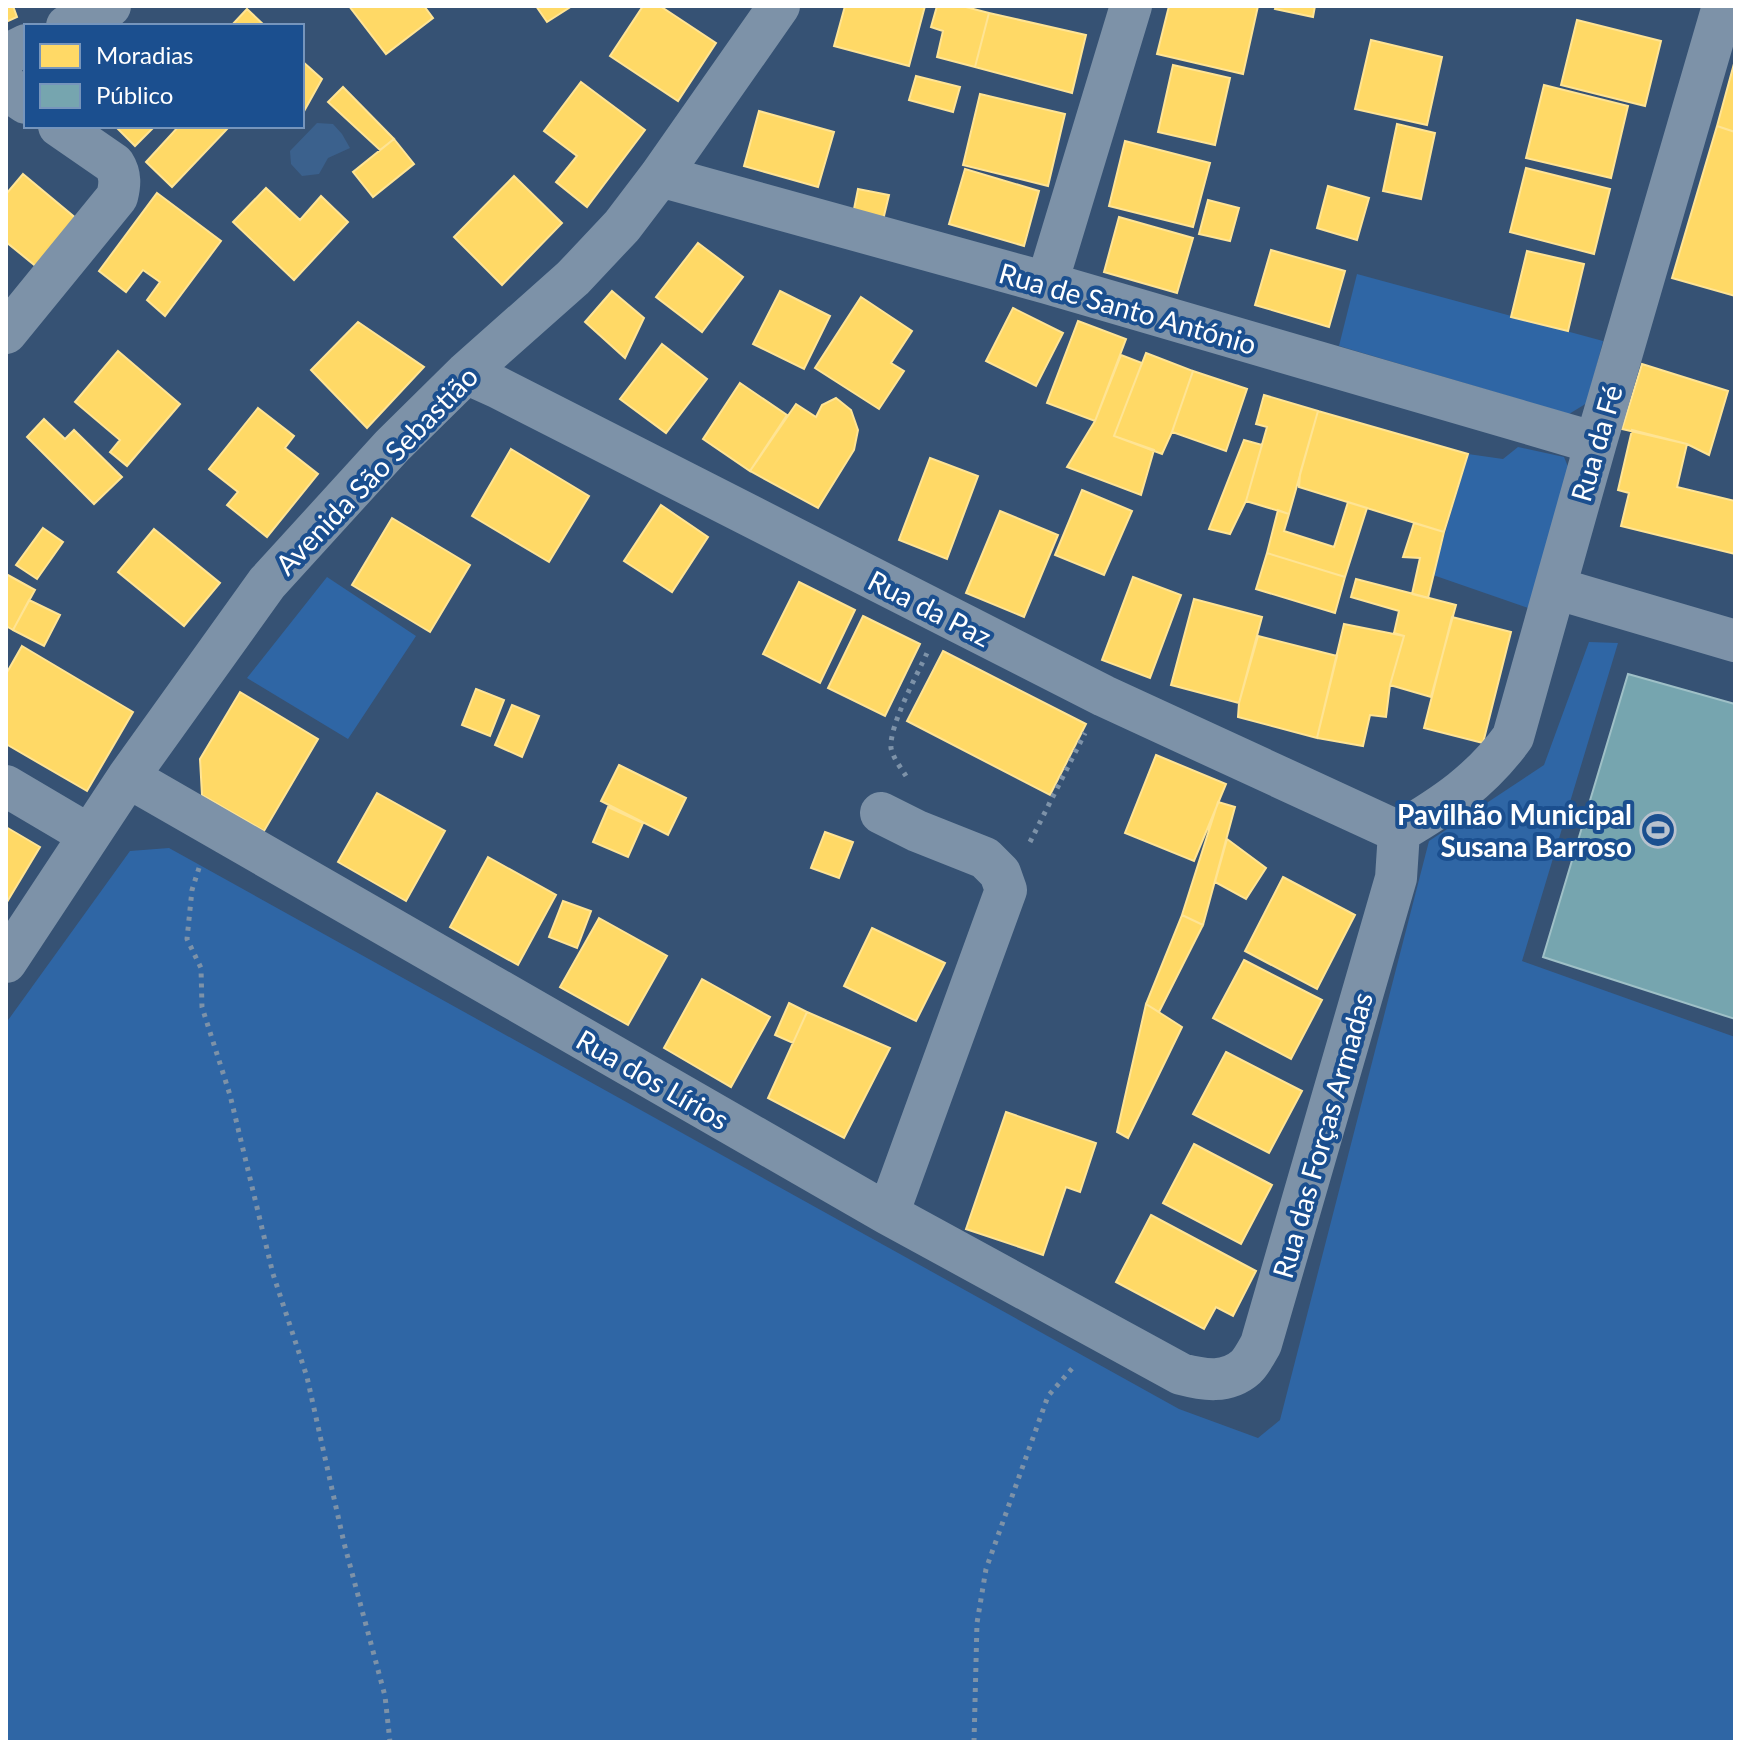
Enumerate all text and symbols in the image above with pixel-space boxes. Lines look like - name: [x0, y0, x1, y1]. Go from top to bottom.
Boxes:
- legend: [24, 24, 304, 128]
- text: Moradias: [96, 40, 194, 69]
- text: Público: [96, 80, 173, 109]
- street label: Rua de Santo António: [995, 255, 1261, 361]
- street label: Avenida São Sebastião: [268, 359, 484, 581]
- street label: Rua da Fé: [1563, 381, 1629, 505]
- street label: Rua da Paz: [863, 563, 997, 653]
- place label: Pavilhão Municipal Susana Barroso: [1397, 797, 1632, 863]
- sports icon: Pavilhão Municipal Susana Barroso: [1639, 811, 1677, 849]
- street label: Rua das Forças Armadas: [1265, 988, 1379, 1282]
- street label: Rua dos Lírios: [571, 1022, 735, 1136]

